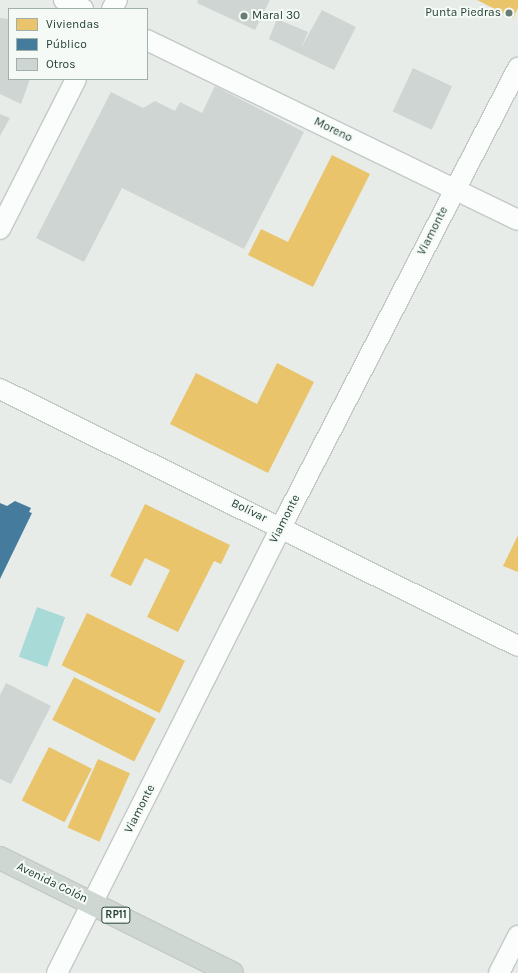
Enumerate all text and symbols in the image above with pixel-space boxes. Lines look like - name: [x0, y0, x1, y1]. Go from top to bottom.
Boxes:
- place label: Punta Piedras: [425, 6, 501, 20]
- legend: [8, 8, 148, 80]
- marker: Punta Piedras: [504, 8, 514, 18]
- place label: Maral 30: [252, 9, 300, 23]
- marker: Maral 30: [239, 11, 249, 21]
- text: Viviendas: [46, 17, 99, 31]
- text: Público: [46, 37, 87, 51]
- text: Otros: [46, 57, 75, 71]
- street label: Moreno: [311, 115, 355, 145]
- street label: Viamonte: [415, 204, 451, 258]
- street label: Viamonte: [267, 492, 303, 546]
- street label: Bolívar: [229, 496, 269, 526]
- street label: Viamonte: [122, 782, 158, 836]
- street label: Avenida Colón: [14, 860, 90, 906]
- road number: RP11: [101, 906, 131, 924]

